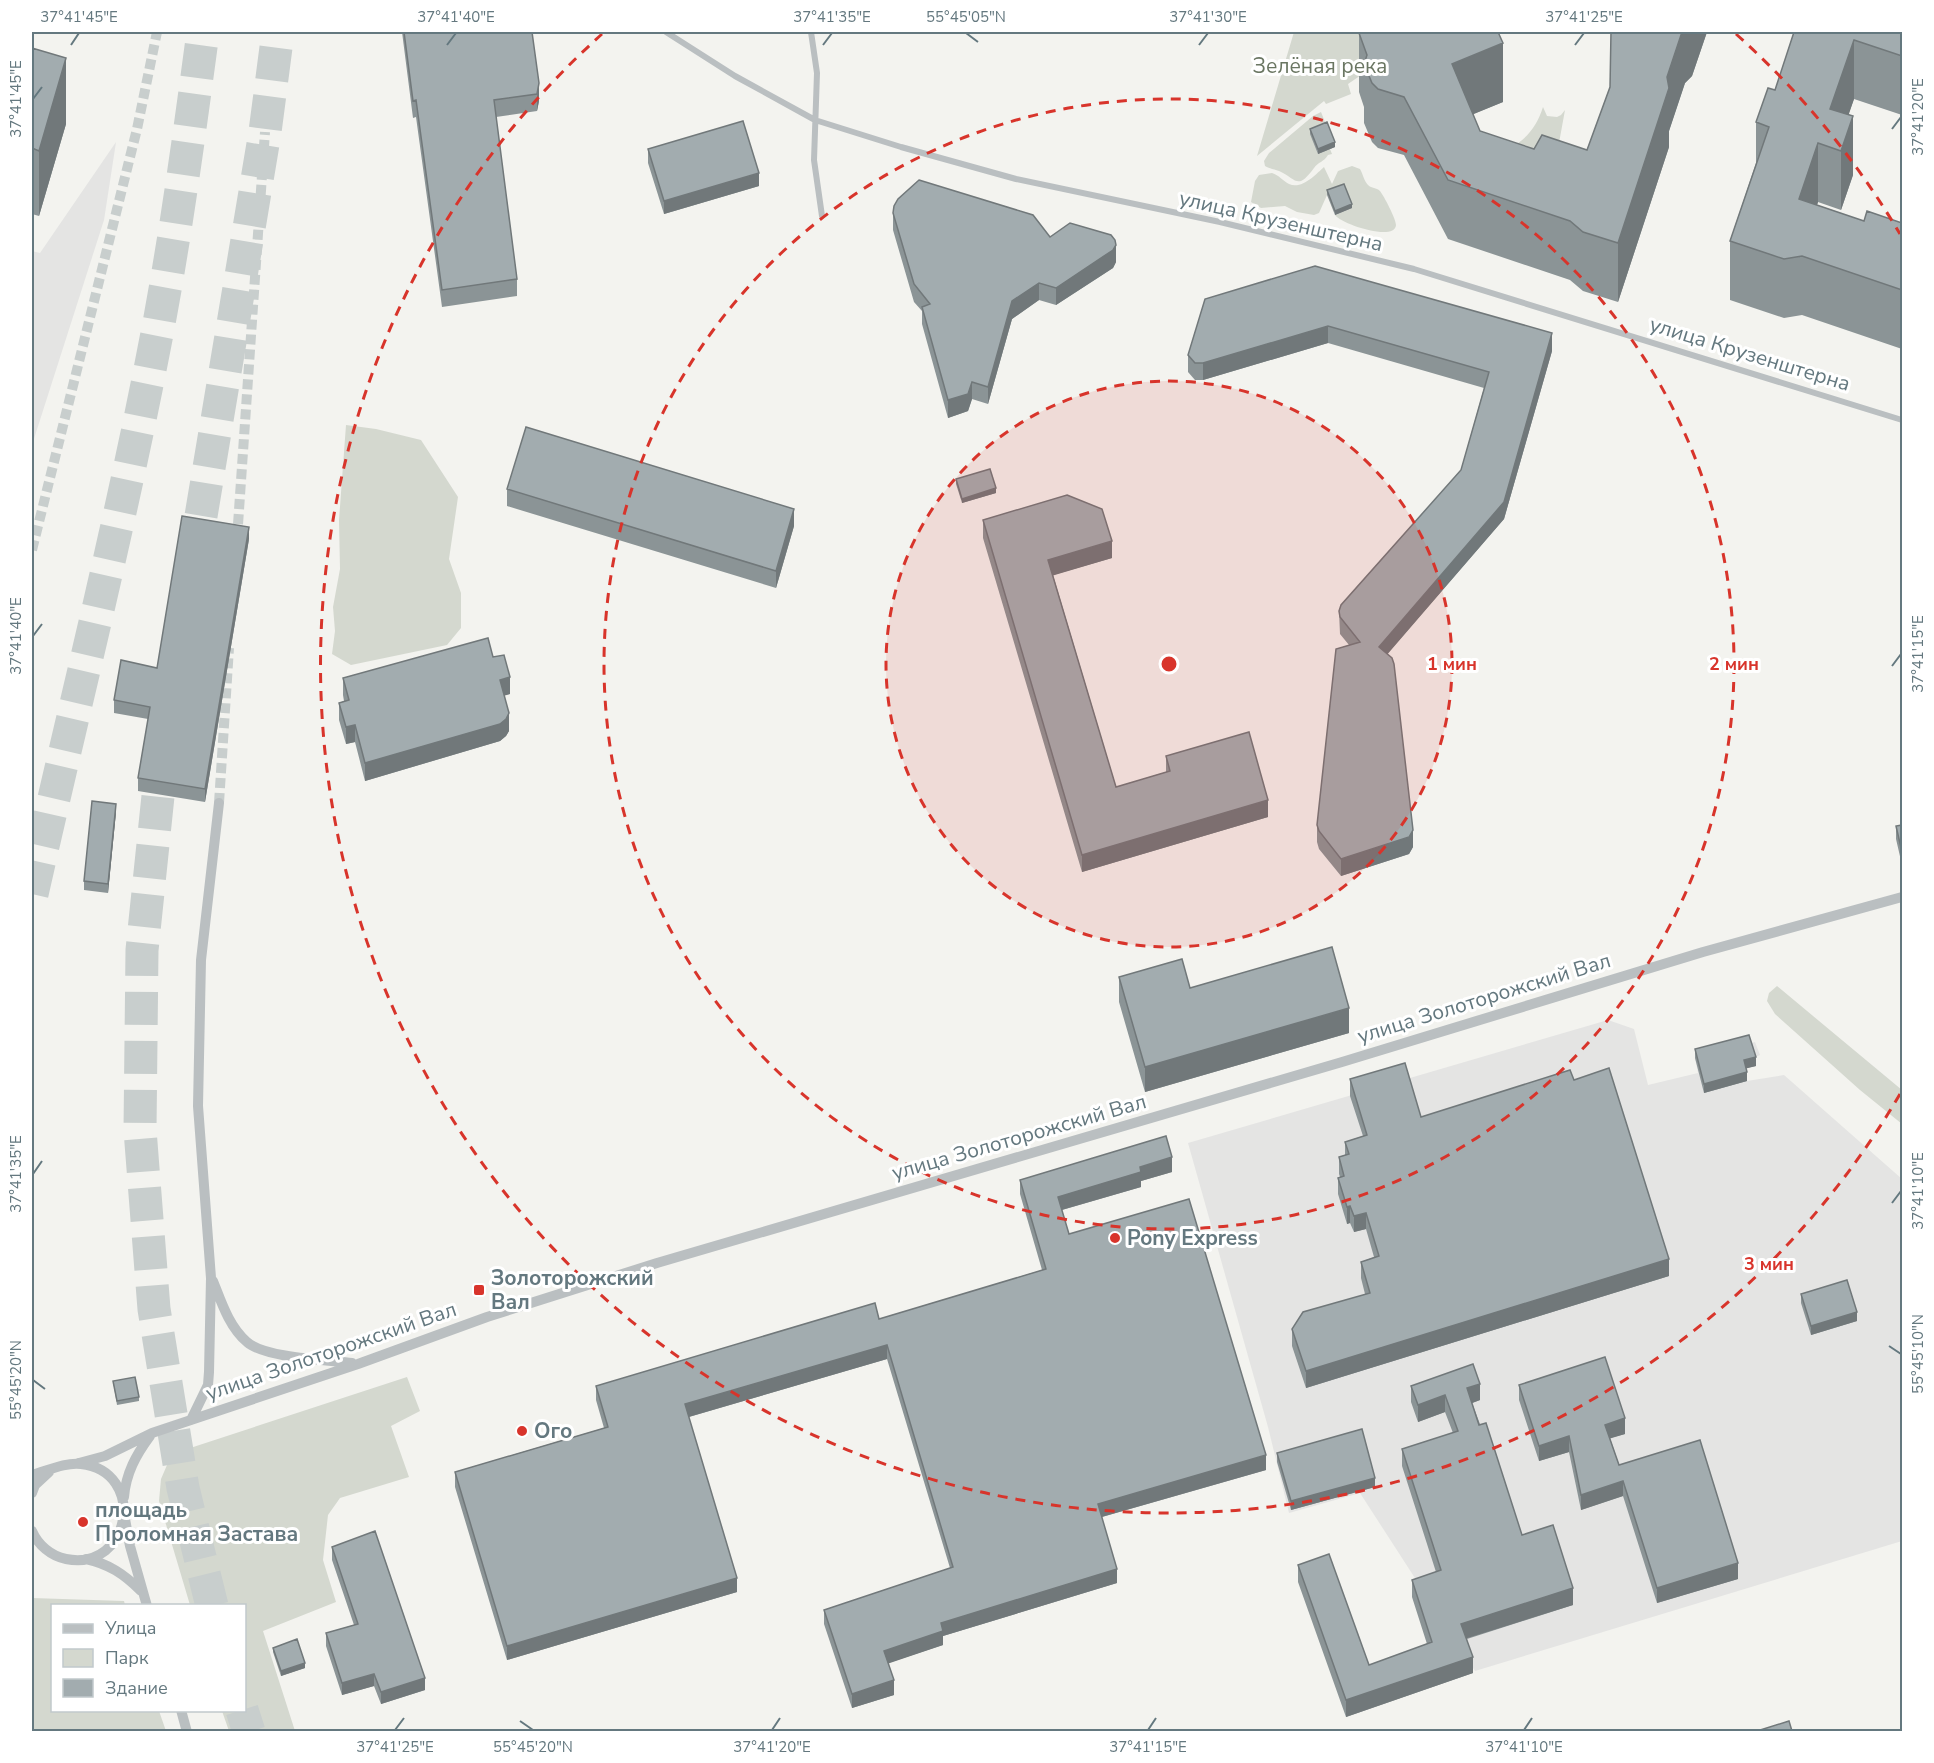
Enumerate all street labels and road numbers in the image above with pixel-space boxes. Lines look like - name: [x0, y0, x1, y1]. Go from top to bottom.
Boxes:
- street label: улица Крузенштерна: [1176, 184, 1386, 258]
- street label: улица Крузенштерна: [1646, 310, 1854, 398]
- street label: улица Золоторожский Вал: [1354, 946, 1614, 1050]
- street label: улица Золоторожский Вал: [888, 1087, 1150, 1187]
- street label: улица Золоторожский Вал: [202, 1295, 460, 1407]

